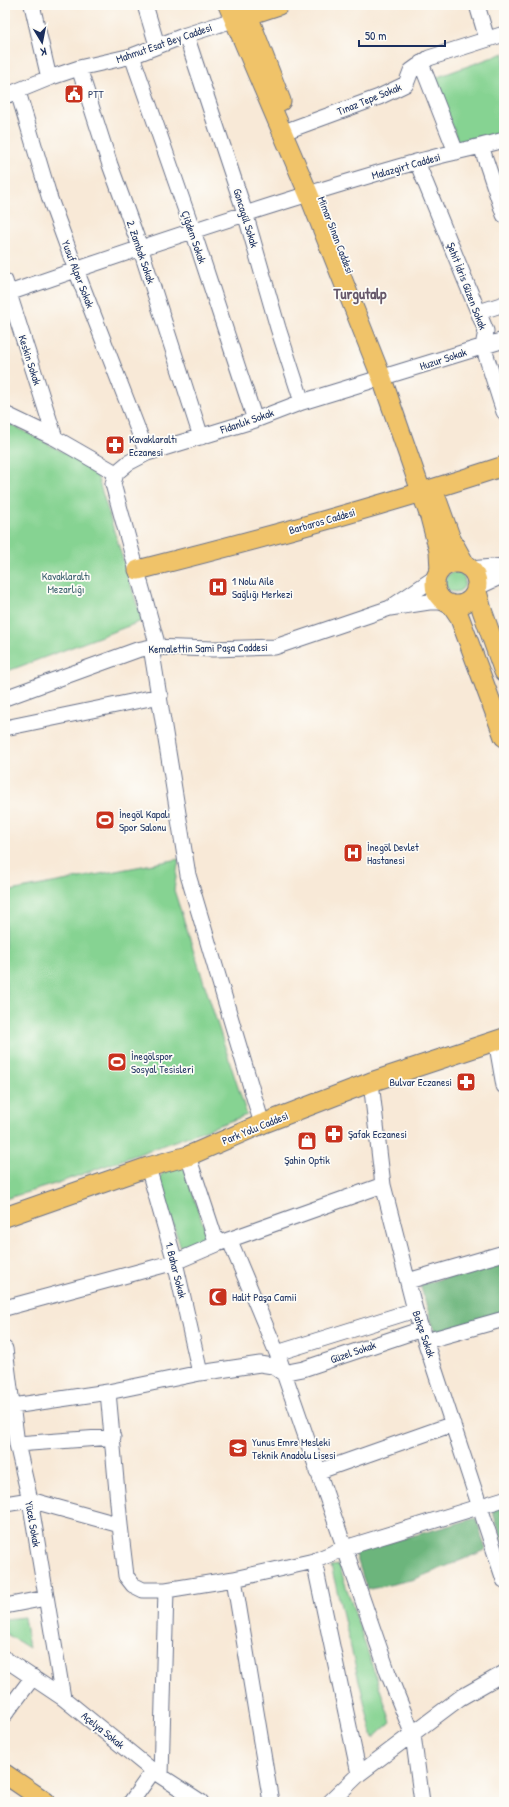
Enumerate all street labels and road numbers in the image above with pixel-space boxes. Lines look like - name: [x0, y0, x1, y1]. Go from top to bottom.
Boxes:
- street label: Mahmut Esat Bey Caddesi: [114, 20, 214, 66]
- street label: Tınaz Tepe Sokak: [335, 80, 404, 118]
- street label: Malazgirt Caddesi: [370, 150, 442, 182]
- street label: Goncagül Sokak: [230, 187, 262, 250]
- street label: Mimar Sinan Caddesi: [315, 194, 357, 276]
- street label: Çiğdem Sokak: [178, 209, 210, 266]
- street label: 2. Zambak Sokak: [124, 218, 159, 286]
- street label: Yusuf Alper Sokak: [59, 238, 97, 310]
- street label: Şehit İdris Güzen Sokak: [444, 240, 490, 332]
- street label: Keskin Sokak: [15, 333, 45, 387]
- street label: Huzur Sokak: [418, 345, 469, 373]
- street label: Fidanlık Sokak: [218, 405, 276, 437]
- street label: Barbaros Caddesi: [287, 505, 357, 537]
- street label: Kemalettin Sami Paşa Caddesi: [148, 640, 268, 656]
- street label: Park Yolu Caddesi: [220, 1108, 290, 1148]
- street label: 1. Bahar Sokak: [162, 1240, 190, 1300]
- street label: Bahçe Sokak: [409, 1309, 439, 1360]
- street label: Güzel Sokak: [328, 1338, 378, 1366]
- street label: Yücel Sokak: [22, 1500, 44, 1548]
- street label: Açelya Sokak: [79, 1708, 128, 1752]

